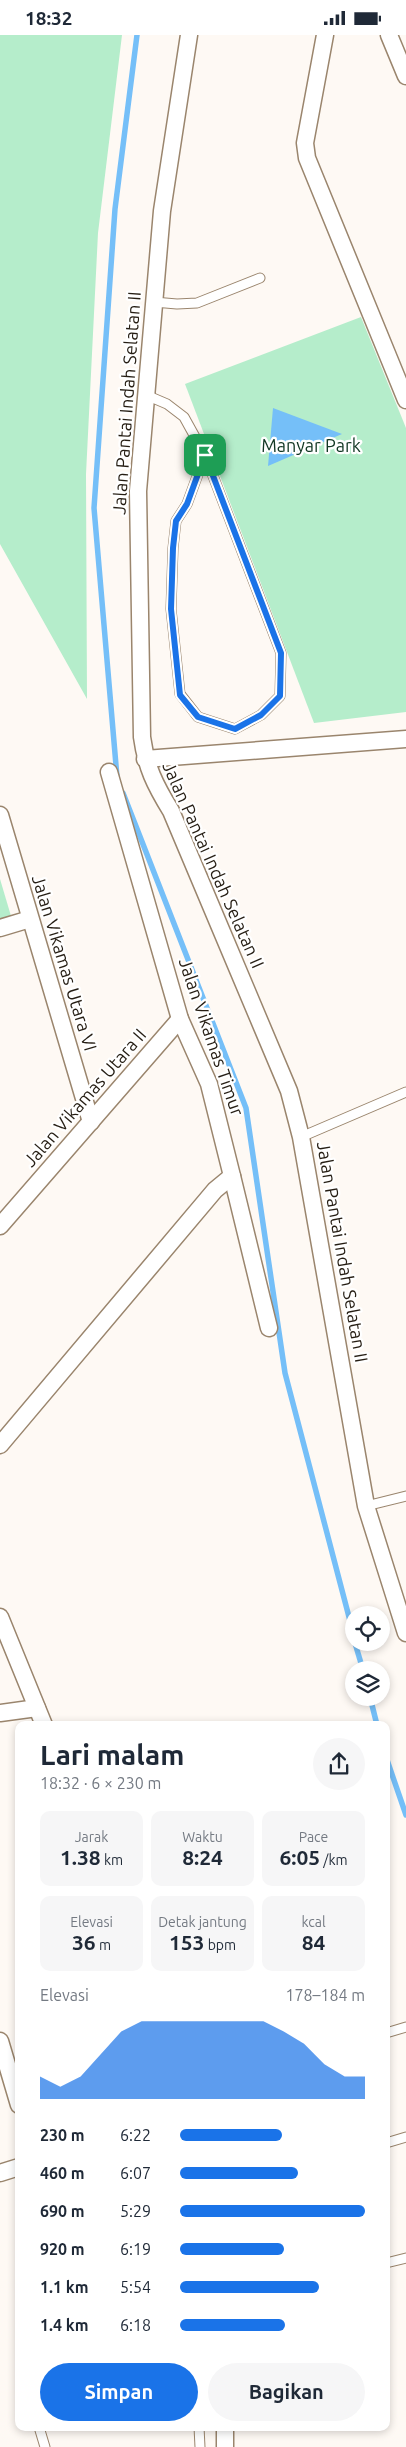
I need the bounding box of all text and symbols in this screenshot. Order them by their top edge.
text: 18:32 [25,7,73,29]
street label: Jalan Pantai Indah Selatan II [108,291,144,515]
pin [184,434,226,476]
park label: Manyar Park [261,435,361,455]
icon: arrive [191,441,219,469]
street label: Jalan Pantai Indah Selatan II [159,758,269,971]
street label: Jalan Vikamas Utara VI [29,872,101,1053]
street label: Jalan Vikamas Timur [176,955,248,1118]
street label: Jalan Vikamas Utara II [19,1024,149,1170]
street label: Jalan Pantai Indah Selatan II [314,1140,372,1364]
map controls [345,1606,390,1706]
button: locate [345,1606,390,1651]
button: layers [345,1661,390,1706]
button: share [313,1738,365,1790]
text: Lari malam [40,1739,184,1770]
text: 18:32 · 6 × 230 m [40,1774,161,1792]
text: Jarak [75,1829,108,1845]
text: Waktu [182,1829,223,1845]
text: Pace [299,1829,328,1845]
text: 1.38 [60,1845,101,1869]
text: 8:24 [182,1845,223,1869]
text: 6:05 [279,1845,320,1869]
text: km [101,1852,123,1868]
text: /km [320,1852,348,1868]
text: Elevasi [70,1914,113,1930]
text: Detak jantung [158,1914,247,1930]
text: kcal [301,1914,326,1930]
text: 36 [72,1930,96,1954]
text: 153 [169,1930,204,1954]
text: 84 [302,1930,325,1954]
text: m [96,1937,111,1953]
text: bpm [204,1937,236,1953]
text: Elevasi [40,1986,89,2004]
text: 178–184 m [285,1986,365,2004]
text: 230 m [40,2126,85,2144]
text: 6:22 [120,2126,151,2144]
text: 460 m [40,2164,85,2182]
text: 6:07 [120,2164,151,2182]
text: 690 m [40,2202,85,2220]
text: 5:29 [120,2202,151,2220]
text: 920 m [40,2240,85,2258]
text: 6:19 [120,2240,151,2258]
text: 1.1 km [40,2278,89,2296]
text: 5:54 [120,2278,151,2296]
text: 1.4 km [40,2316,89,2334]
text: 6:18 [120,2316,151,2334]
button: Simpan [40,2363,198,2421]
button: Bagikan [208,2363,365,2421]

